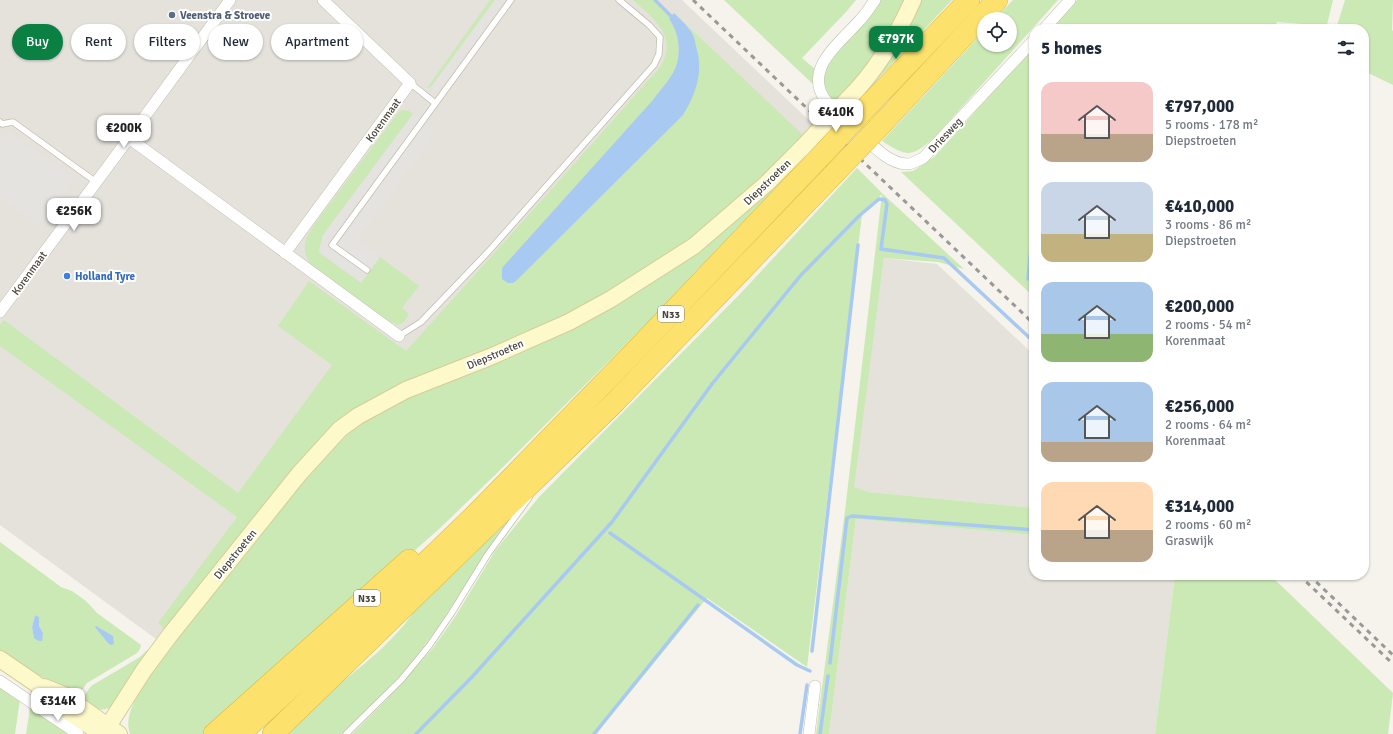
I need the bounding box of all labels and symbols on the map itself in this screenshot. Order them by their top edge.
place label: Veenstra & Stroeve [180,9,271,22]
marker: Veenstra & Stroeve [167,10,177,20]
pin: €797K [868,26,924,60]
street label: Korenmaat [363,96,404,145]
pin: €410K [808,99,864,133]
pin: €200K [96,115,152,149]
street label: Driesweg [926,115,965,156]
street label: Diepstroeten [741,157,794,208]
pin: €256K [46,198,102,232]
street label: Korenmaat [9,249,50,298]
place label: Holland Tyre [75,270,136,283]
marker: Holland Tyre [62,271,72,281]
road number: N33 [658,306,684,322]
street label: Diepstroeten [465,337,526,372]
street label: Diepstroeten [211,527,259,582]
road number: N33 [354,590,380,606]
pin: €314K [30,688,86,722]

